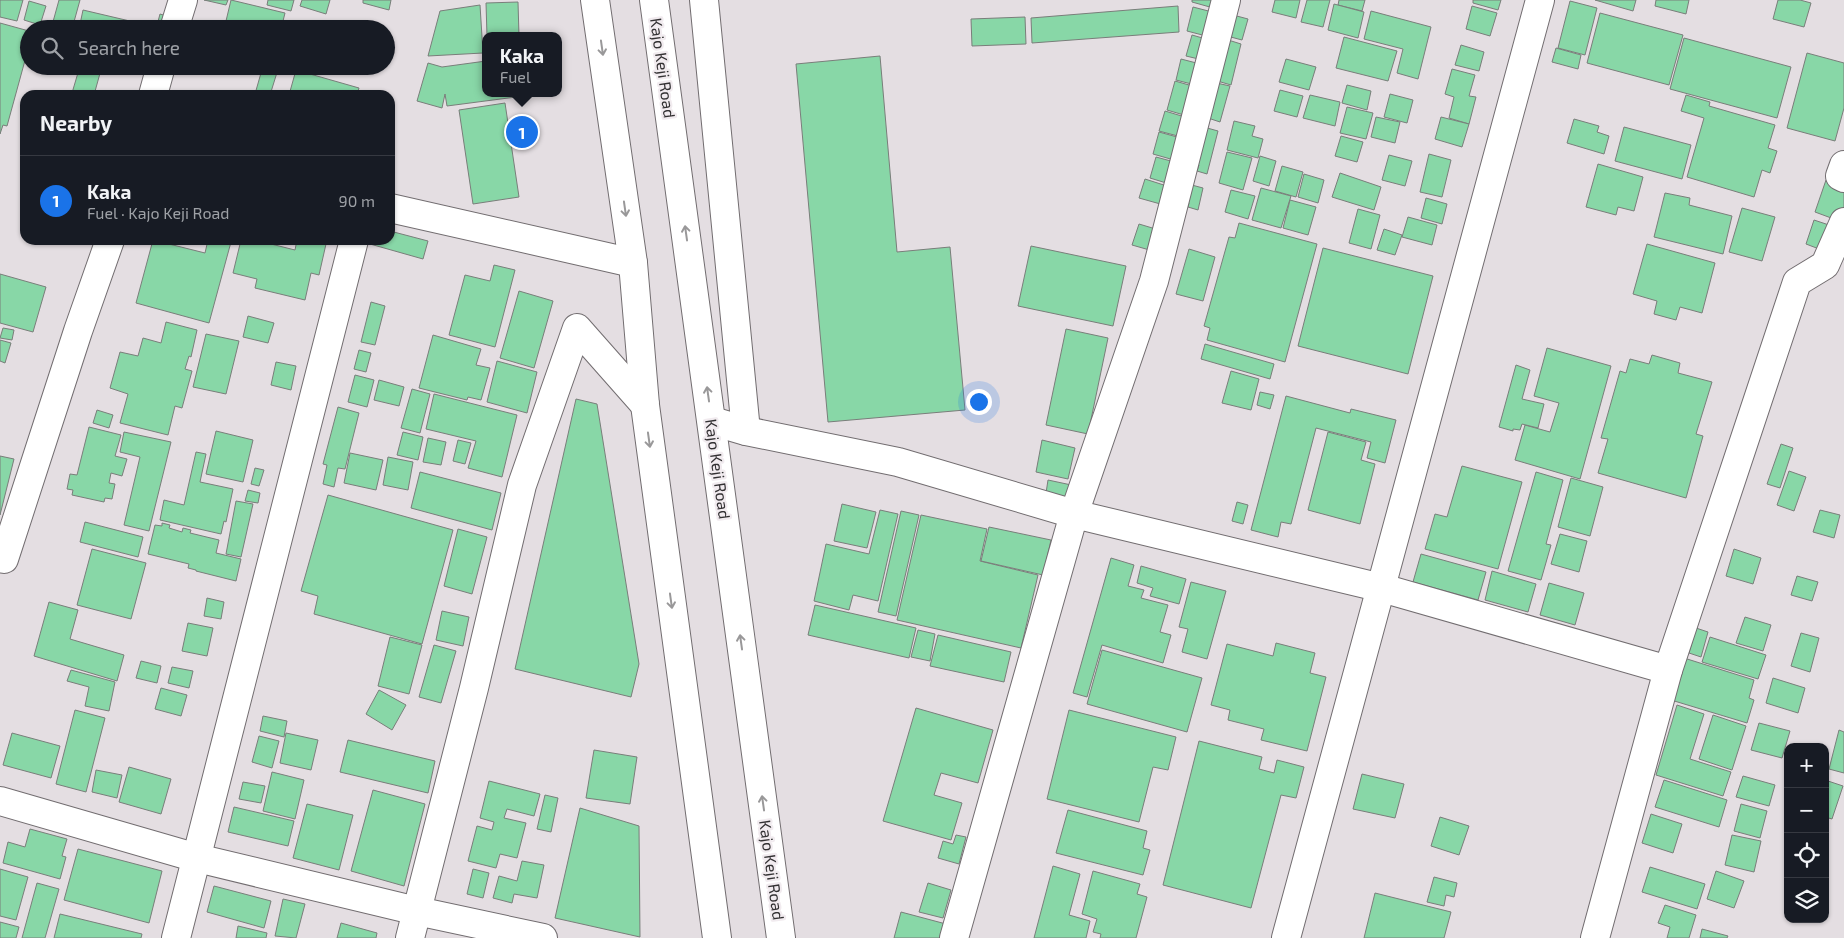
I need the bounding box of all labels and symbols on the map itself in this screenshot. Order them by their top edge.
street label: Kajo Keji Road [646,17,680,119]
one-way arrow [597,40,607,56]
pin: 1 [506,113,538,151]
one-way arrow [620,201,630,217]
one-way arrow [681,225,691,241]
one-way arrow [703,386,713,402]
your location [966,389,992,415]
street label: Kajo Keji Road [701,418,735,520]
one-way arrow [645,432,655,448]
one-way arrow [666,593,676,609]
one-way arrow [736,634,746,650]
one-way arrow [757,795,767,811]
street label: Kajo Keji Road [755,819,789,921]

